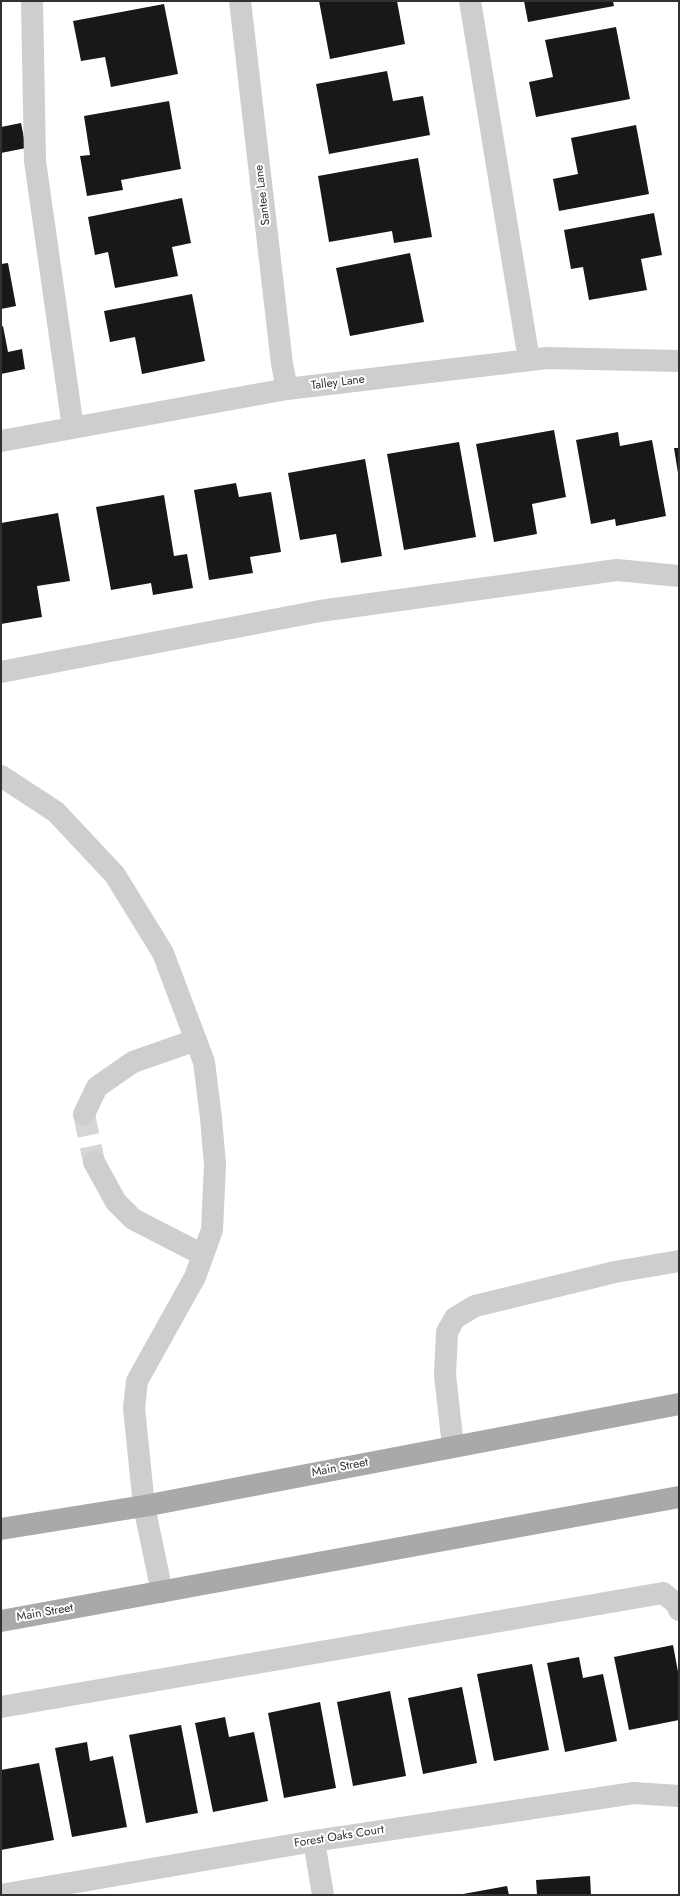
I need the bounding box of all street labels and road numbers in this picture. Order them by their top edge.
street label: Santee Lane [252,164,274,226]
street label: Talley Lane [310,373,366,393]
street label: Main Street [311,1455,369,1481]
street label: Main Street [16,1601,74,1625]
street label: Forest Oaks Court [293,1823,385,1851]

